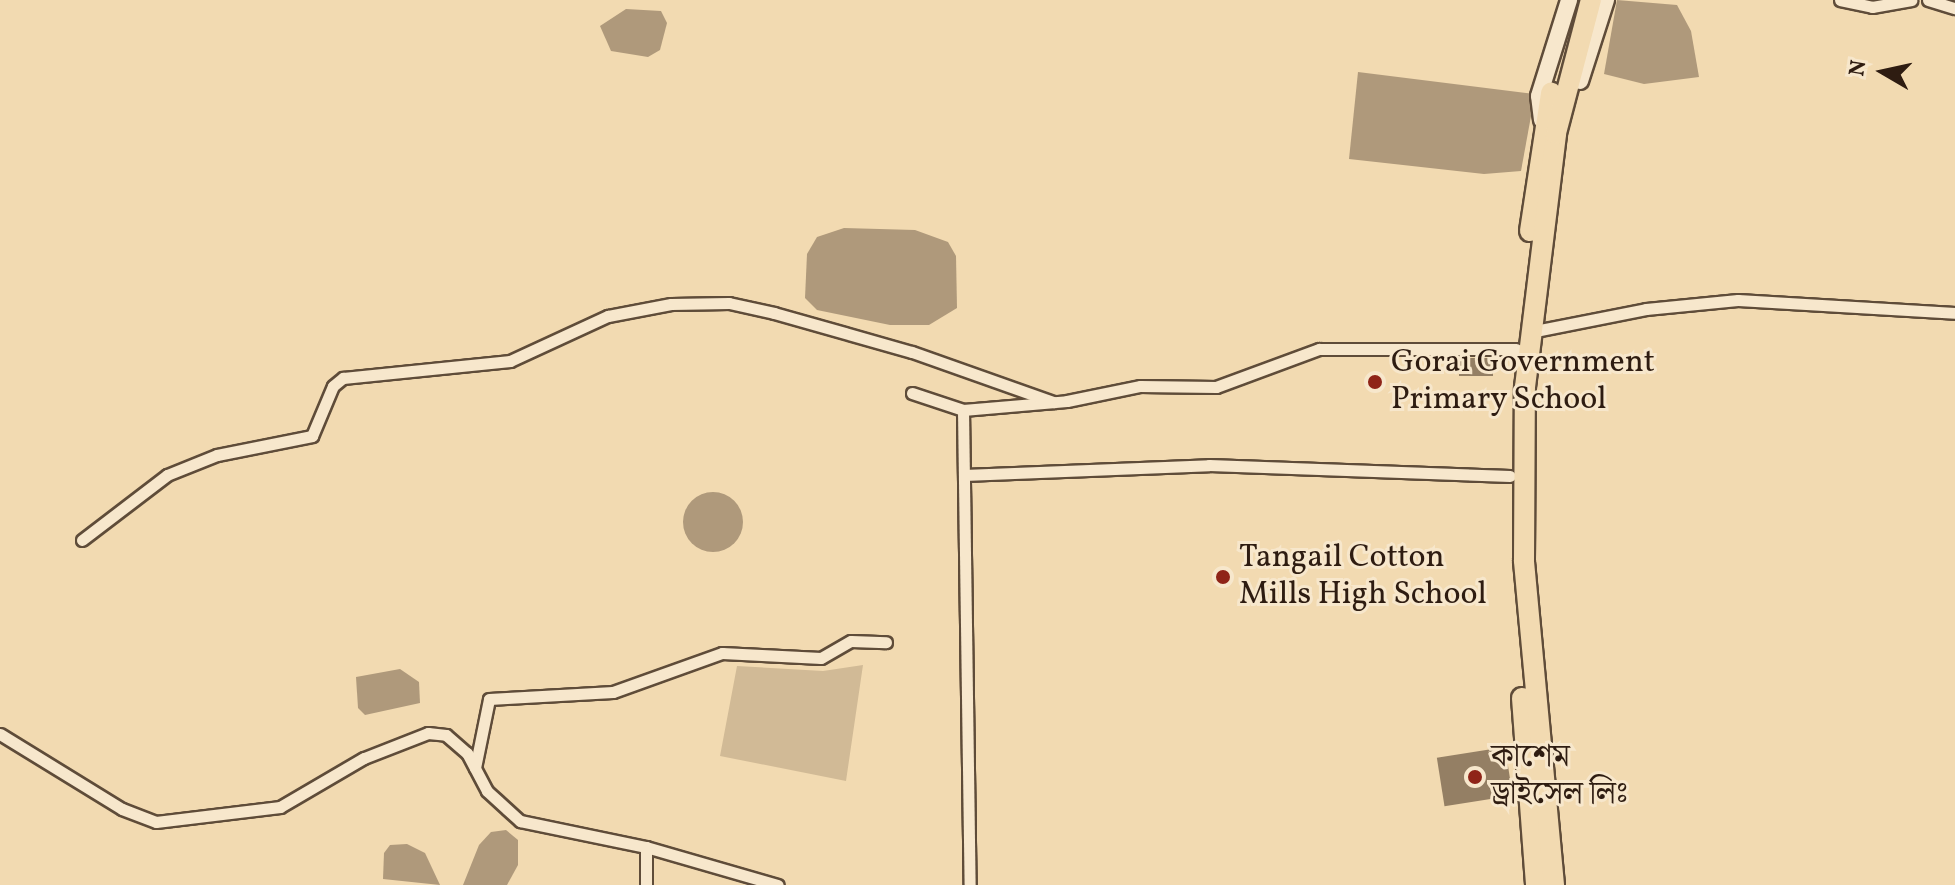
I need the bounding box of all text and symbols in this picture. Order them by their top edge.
north arrow [1843,32,1923,112]
text: N [1842,58,1875,78]
place label: Gorai Government Primary School [1391,345,1655,420]
marker: Gorai Government Primary School [1366,373,1384,391]
place label: Tangail Cotton Mills High School [1239,540,1487,615]
marker: Tangail Cotton Mills High School [1214,568,1232,586]
place label: কাশেম ড্রাইসেল লিঃ [1491,740,1628,815]
marker: কাশেম ড্রাইসেল লিঃ [1466,768,1484,786]

